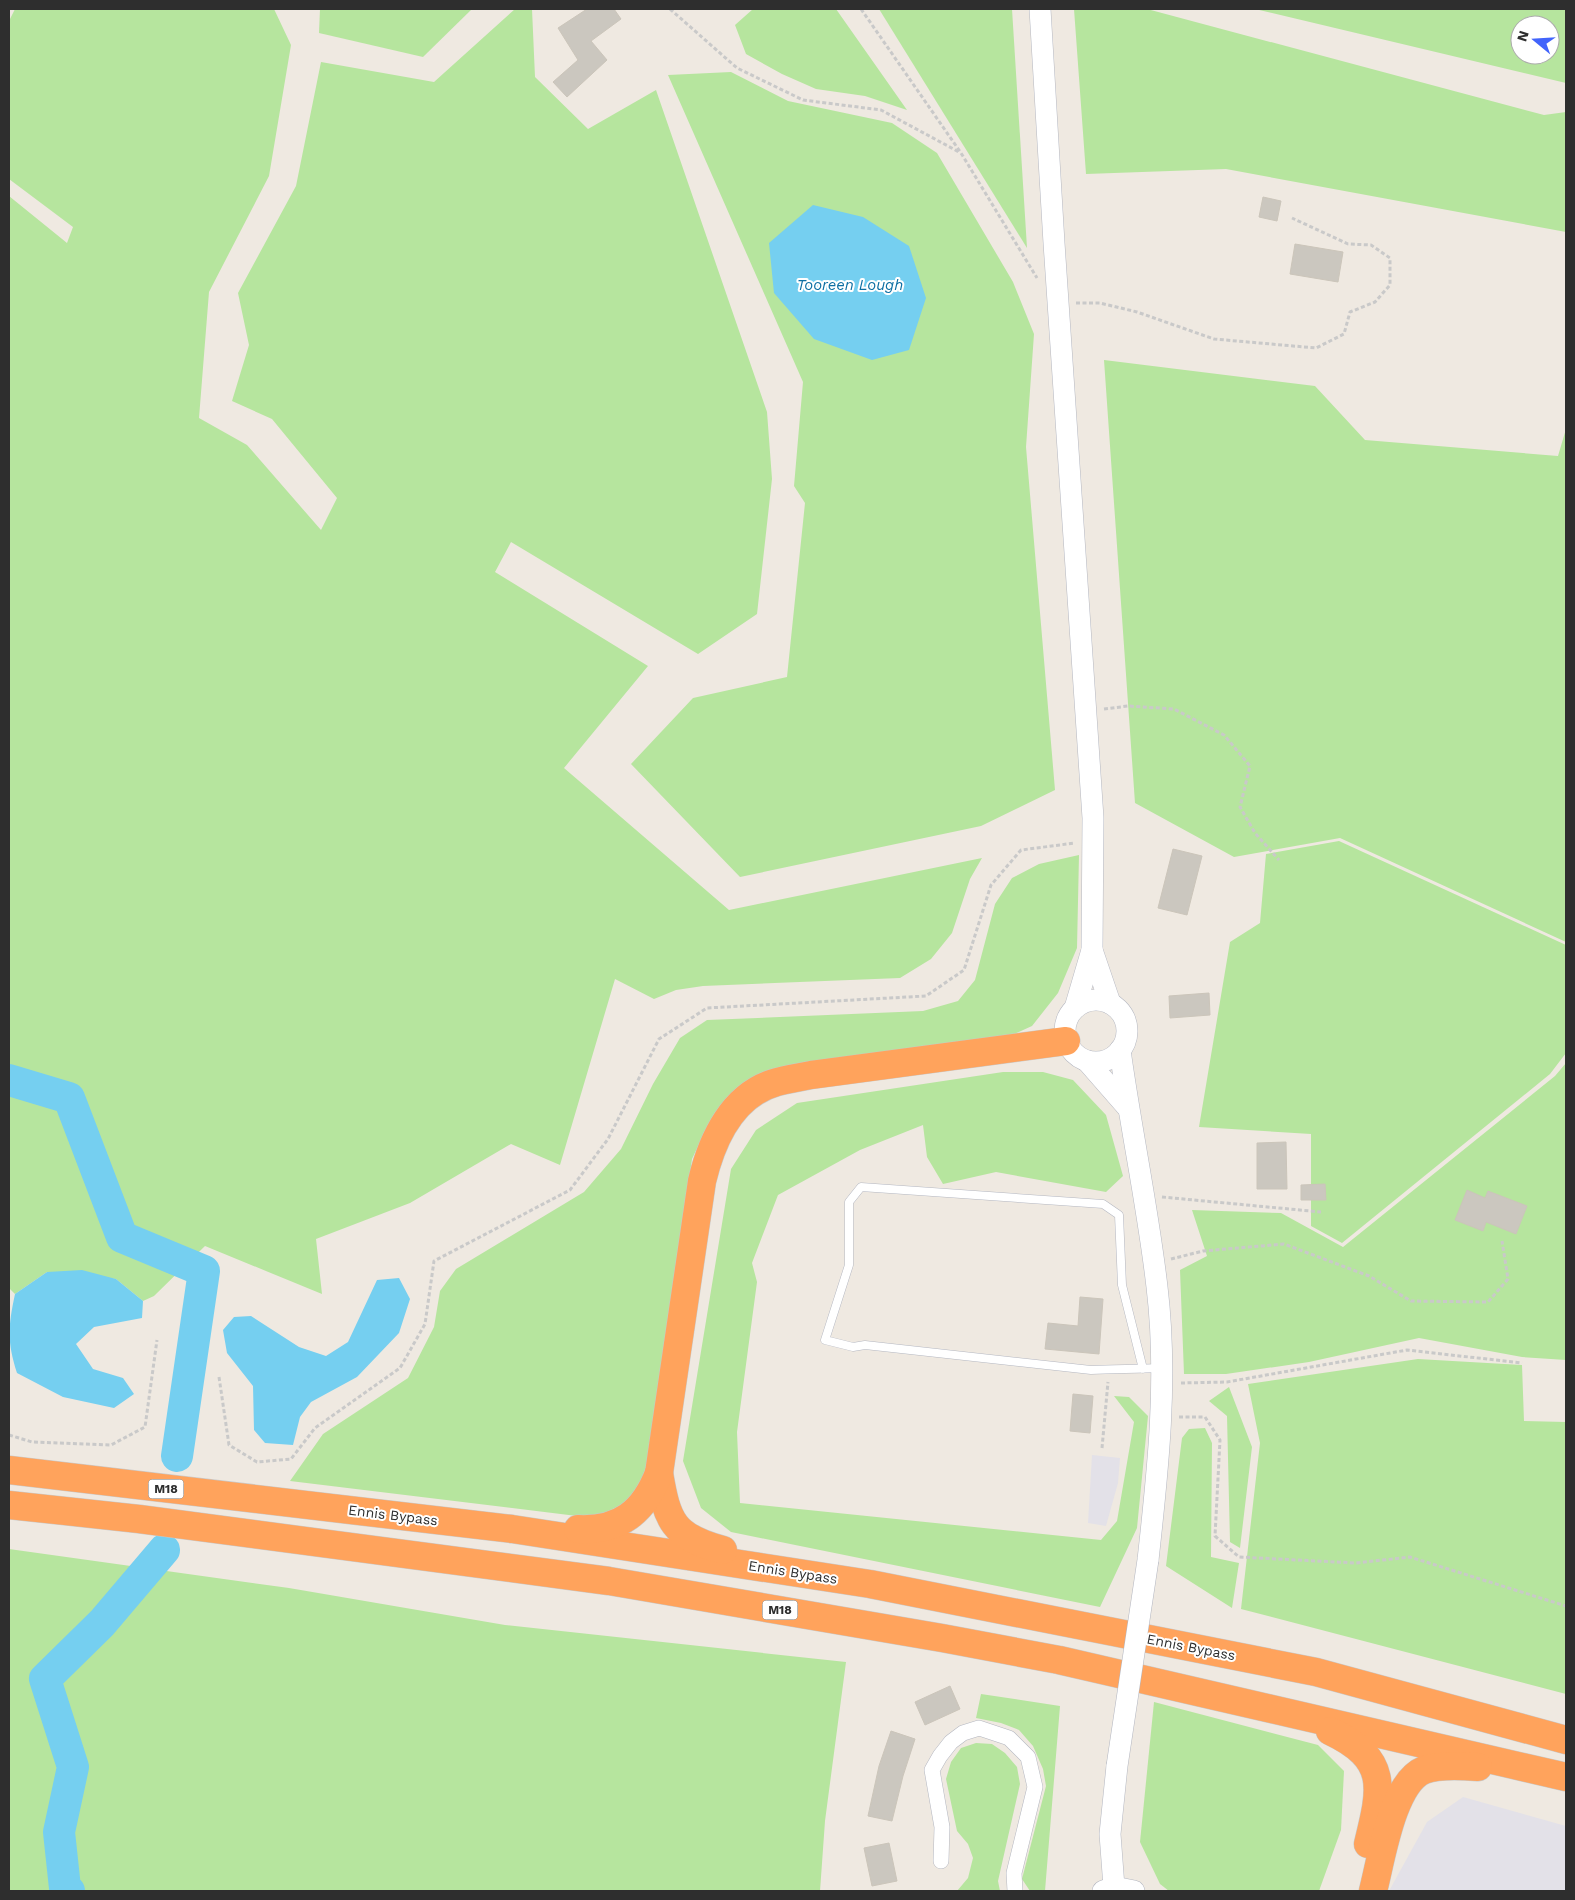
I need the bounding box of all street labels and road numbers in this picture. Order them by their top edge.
road number: M18 [148,1480,184,1498]
street label: Ennis Bypass [347,1502,439,1528]
street label: Ennis Bypass [747,1557,839,1587]
road number: M18 [762,1600,798,1620]
street label: Ennis Bypass [1145,1631,1237,1663]

